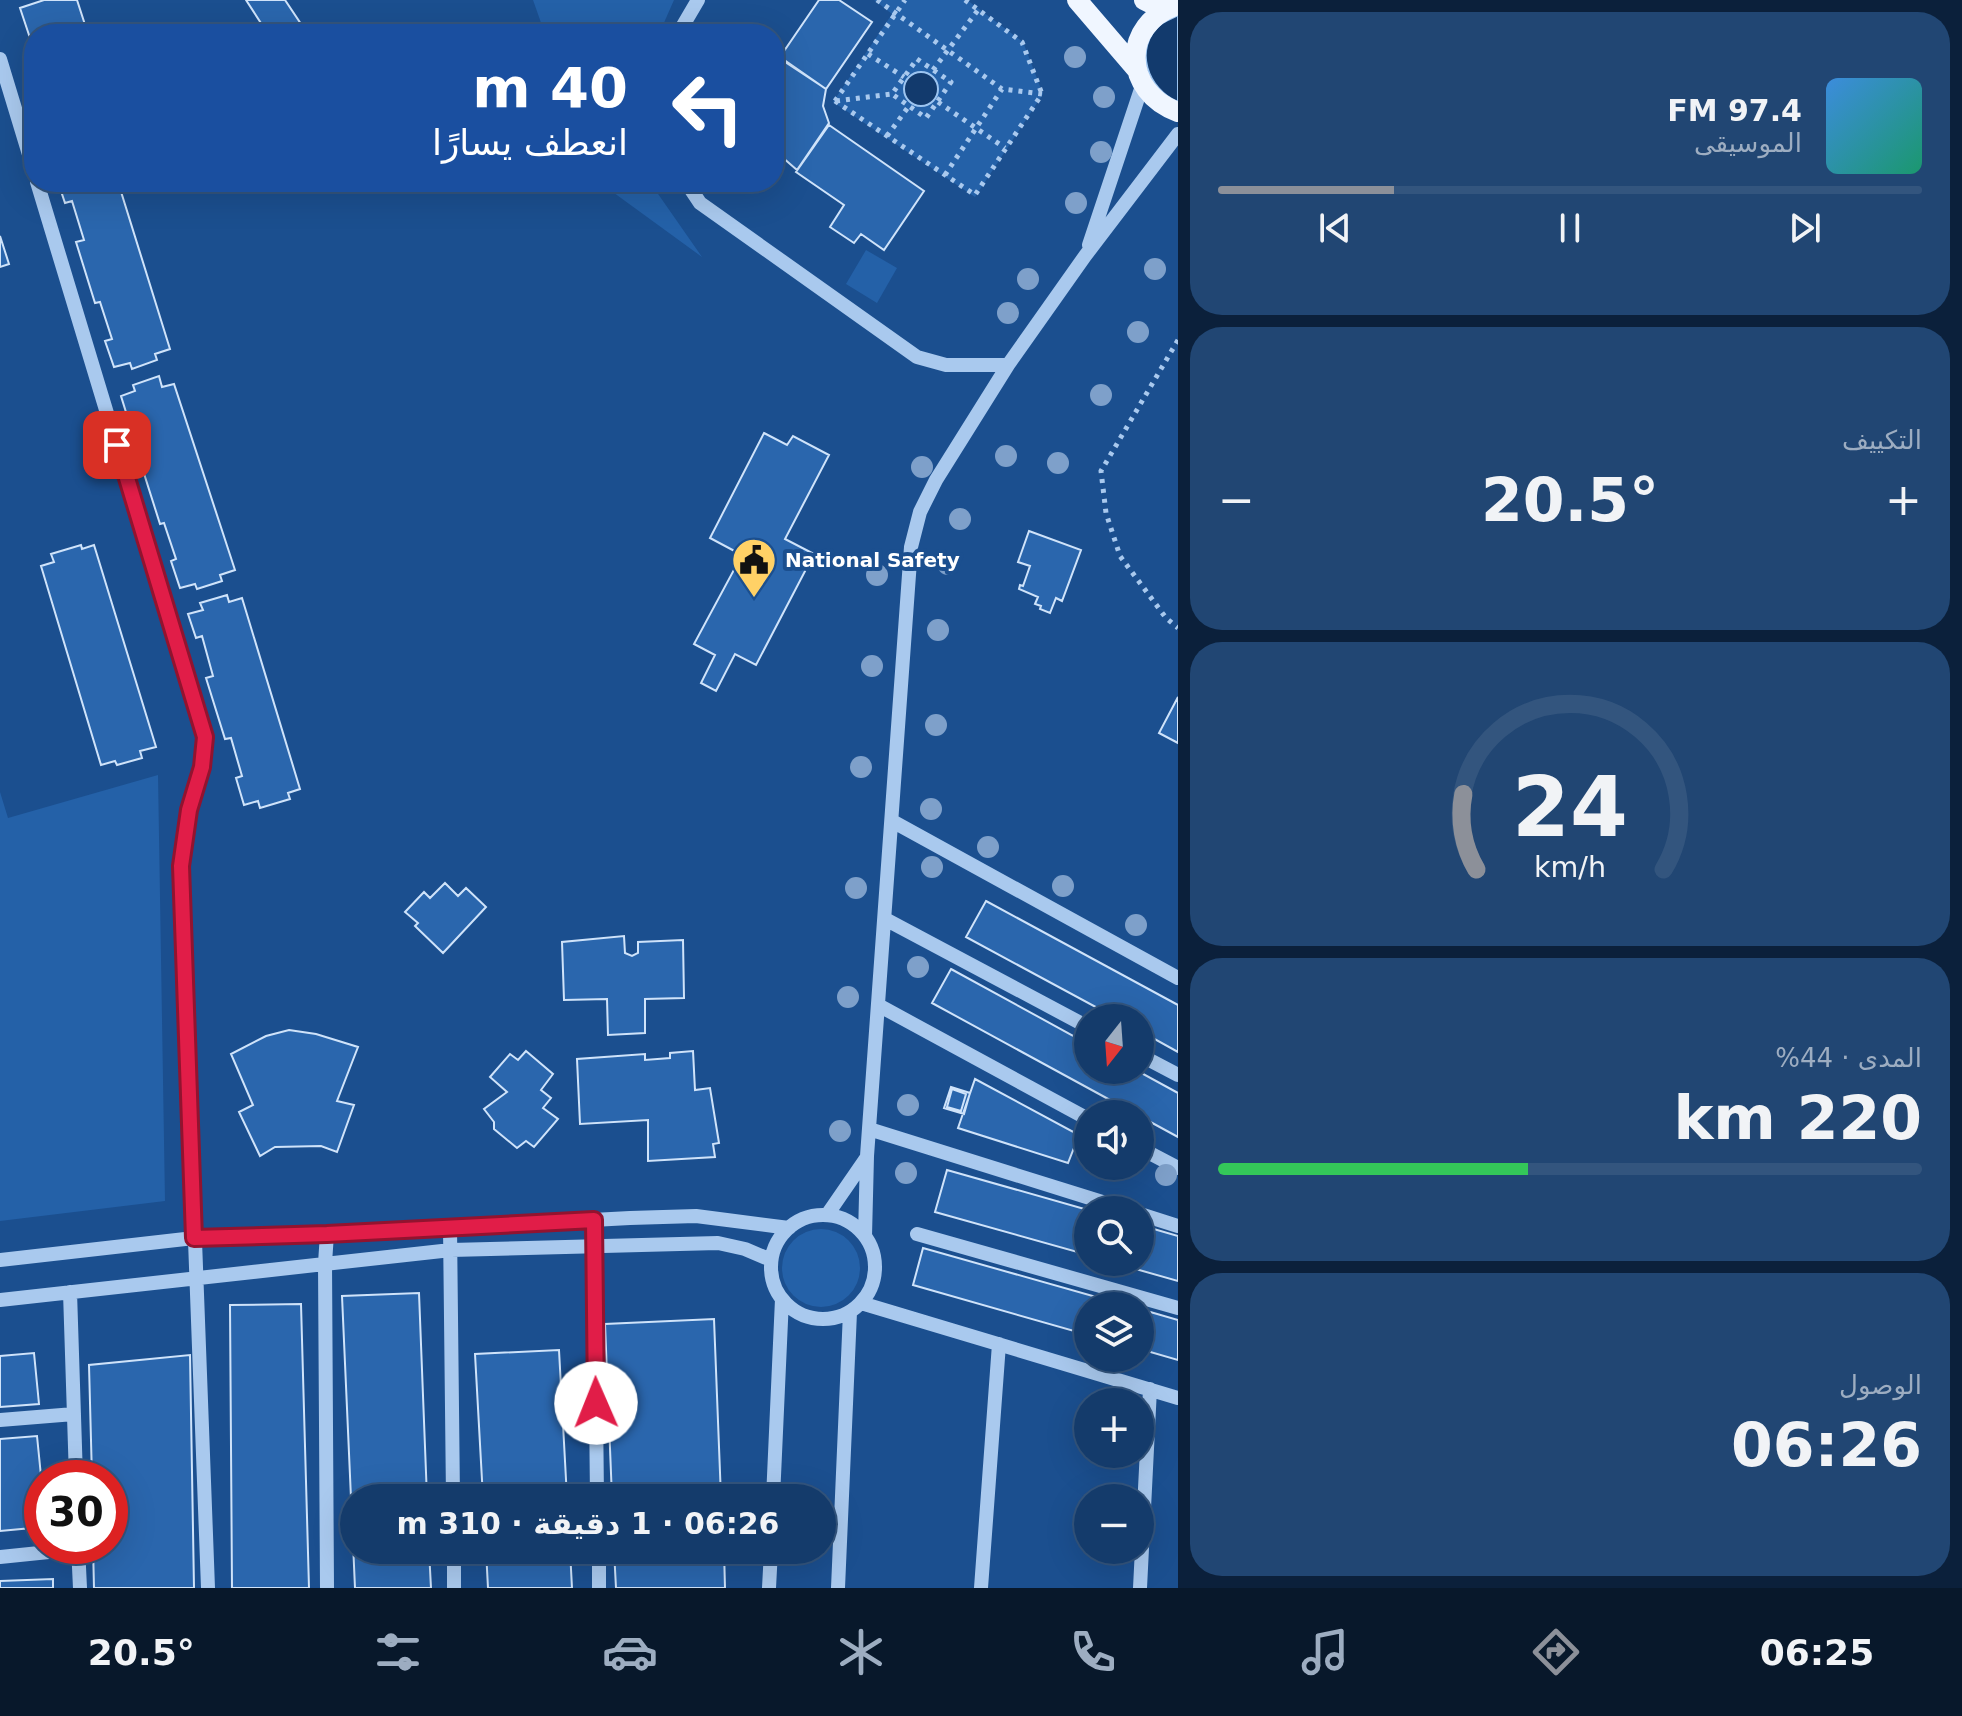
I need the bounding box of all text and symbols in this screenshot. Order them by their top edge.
text: 40 m [472,55,628,120]
icon: left [656,56,760,160]
text: 97.4 FM [1667,93,1802,128]
text: انعطف يسارًا [432,122,628,163]
text: الموسيقى [1694,128,1802,158]
icon: previous [1313,206,1357,250]
icon: pause [1548,206,1592,250]
icon: next [1783,206,1827,250]
pin [83,411,151,479]
icon: arrive [95,423,139,467]
text: التكييف [1842,425,1922,455]
text: 20.5° [1481,465,1659,535]
text: − [1218,474,1255,525]
text: + [1885,474,1922,525]
public building icon: National Safety [730,536,778,599]
place label: National Safety [785,548,960,572]
text: 24 [1512,759,1628,856]
text: km/h [1534,850,1606,884]
north arrow [1074,1004,1154,1084]
map controls [1074,1004,1154,1564]
text: المدى · 44% [1775,1043,1922,1073]
text: 220 km [1673,1083,1922,1153]
button: sound [1074,1100,1154,1180]
button: search [1074,1196,1154,1276]
button: layers [1074,1292,1154,1372]
position arrow [554,1361,638,1445]
text: الوصول [1839,1370,1922,1400]
button: + [1074,1388,1154,1468]
text: 06:26 [1731,1410,1922,1480]
speed limit sign: 30 [24,1460,128,1564]
button: − [1074,1484,1154,1564]
text: 06:26 · 1 دقيقة · 310 m [397,1506,779,1541]
icon: filters [370,1624,426,1680]
icon: car [602,1624,658,1680]
icon: climate [833,1624,889,1680]
icon: phone [1065,1624,1121,1680]
icon: music [1297,1624,1353,1680]
icon: directions [1528,1624,1584,1680]
text: 20.5° [88,1632,195,1673]
text: 06:25 [1760,1632,1874,1673]

